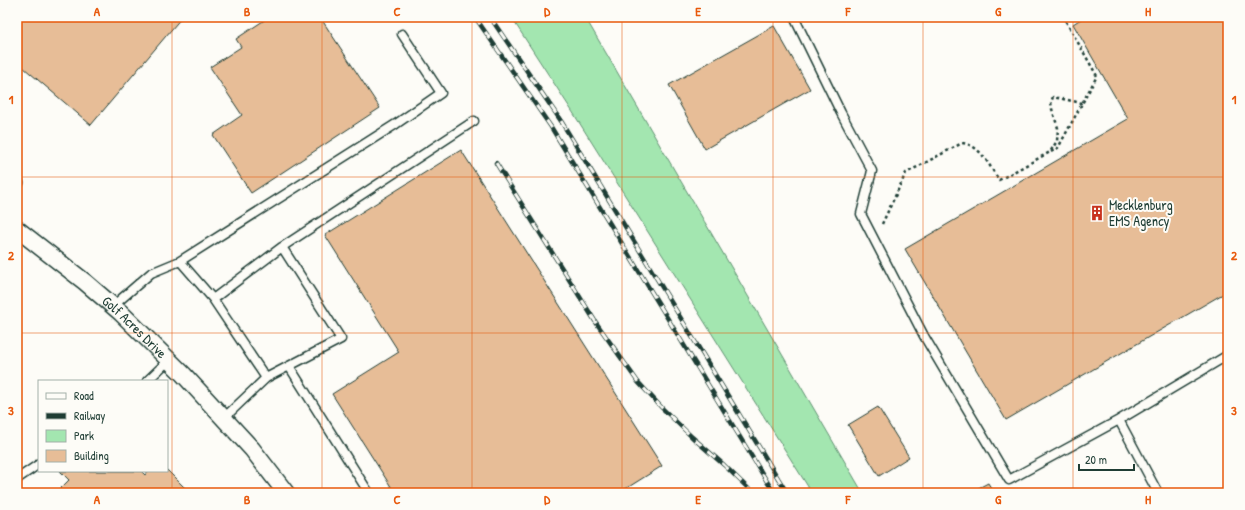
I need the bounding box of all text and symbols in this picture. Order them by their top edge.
text: A [94,2,101,20]
text: B [244,2,251,20]
text: C [393,2,401,20]
text: D [544,2,551,20]
text: E [695,2,701,20]
text: F [845,2,852,20]
text: G [995,2,1002,20]
text: H [1145,2,1151,20]
text: 1 [9,90,14,108]
text: 1 [1232,90,1237,108]
place label: Mecklenburg EMS Agency [1109,195,1173,231]
building icon: Mecklenburg EMS Agency [1088,204,1106,222]
text: 2 [8,246,15,264]
text: 2 [1231,246,1238,264]
street label: Golf Acres Drive [98,291,172,362]
legend [38,380,168,472]
text: Road [74,387,94,404]
text: 3 [8,401,14,419]
text: 3 [1231,401,1237,419]
text: Railway [74,407,105,424]
text: Park [74,427,94,444]
scale bar [1079,446,1134,472]
text: Building [74,447,109,464]
text: 20 m [1085,451,1107,468]
text: A [94,490,101,508]
text: B [244,490,251,508]
text: C [393,490,401,508]
text: D [544,490,551,508]
text: E [695,490,701,508]
text: F [845,490,852,508]
text: G [995,490,1002,508]
text: H [1145,490,1151,508]

